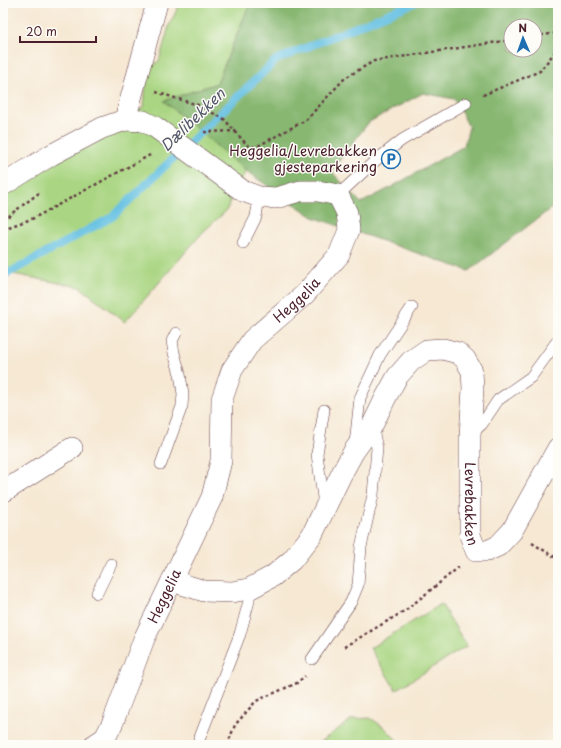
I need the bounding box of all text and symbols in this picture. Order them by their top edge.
scale bar [20,18,96,44]
north arrow [503,18,543,58]
text: N [518,19,528,36]
text: 20 m [26,22,57,40]
water label: Dælibekken [154,81,230,156]
place label: Heggelia/Levrebakken gjesteparkering [229,140,377,177]
parking icon: Heggelia/Levrebakken gjesteparkering [380,148,402,170]
street label: Heggelia [268,272,325,327]
street label: Levrebakken [460,462,484,549]
street label: Heggelia [142,565,186,627]

